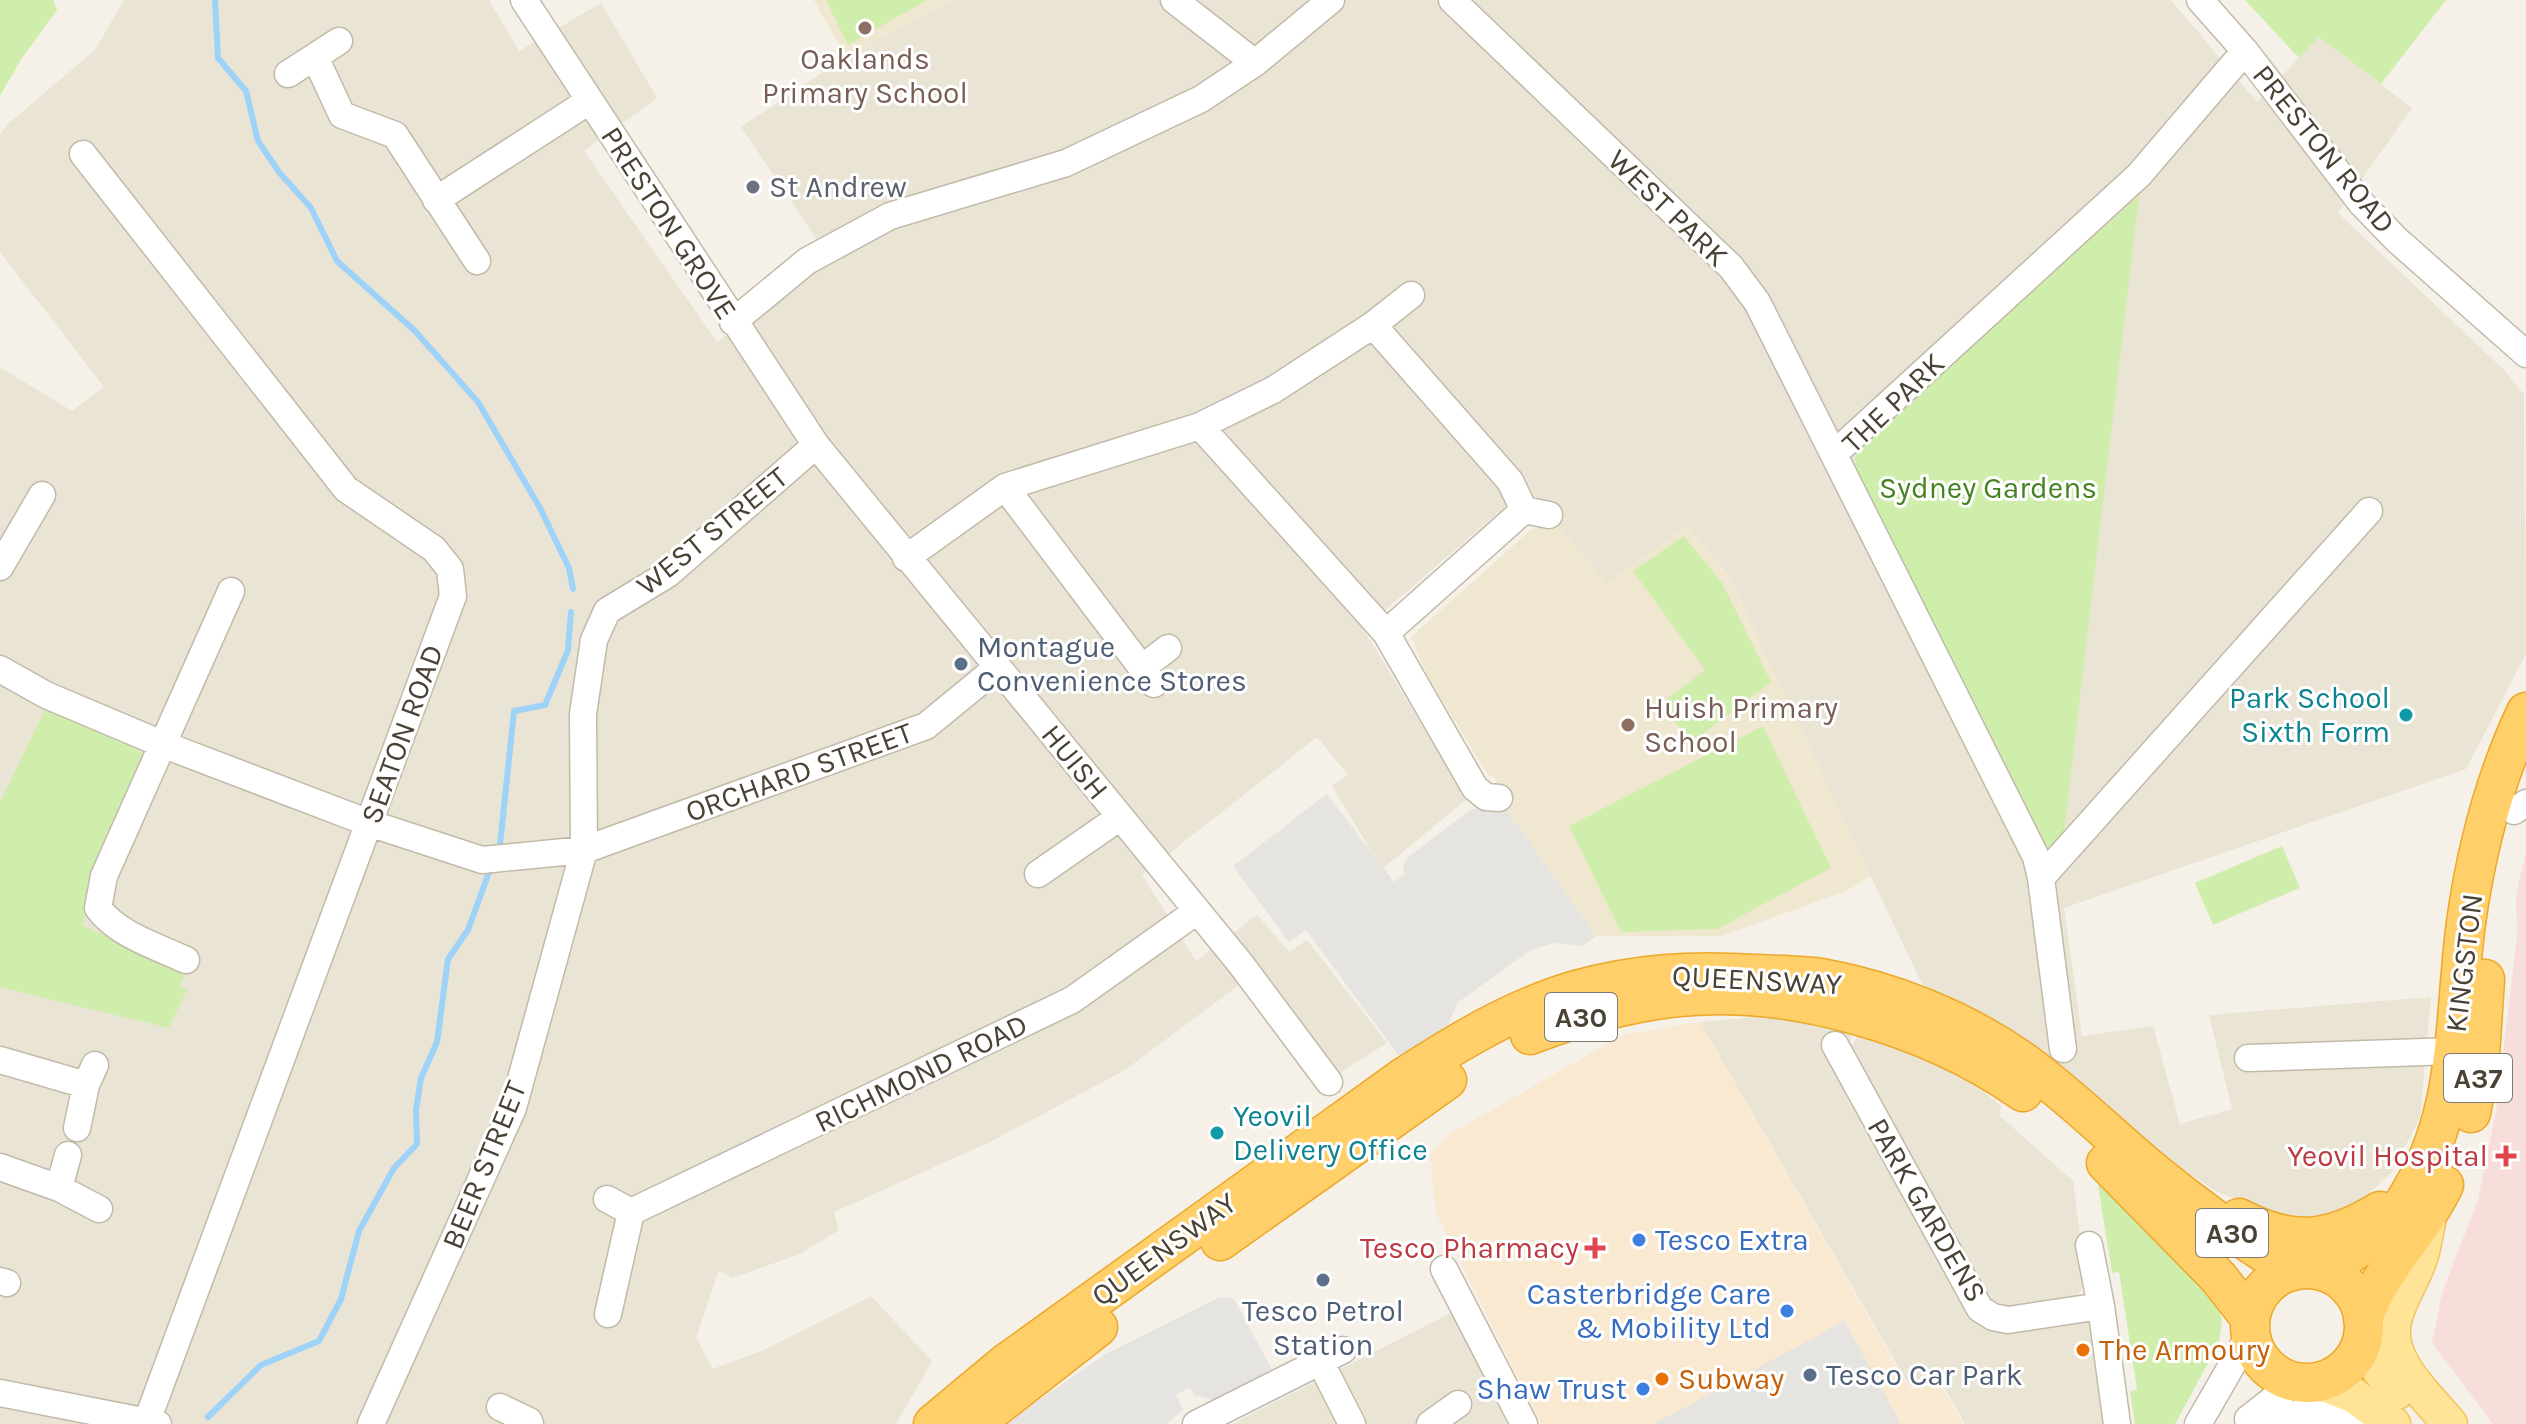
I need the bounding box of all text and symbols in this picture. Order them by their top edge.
marker: Oaklands Primary School [856,19,874,37]
place label: Oaklands Primary School [762,41,968,111]
street label: PRESTON ROAD [2245,57,2403,241]
street label: PRESTON GROVE [593,120,745,326]
street label: WEST PARK [1600,142,1736,274]
place label: St Andrew [769,169,907,205]
marker: St Andrew [744,178,762,196]
street label: THE PARK [1834,345,1952,461]
street label: WEST STREET [629,459,795,603]
park label: Sydney Gardens [1879,470,2097,506]
place label: Montague Convenience Stores [977,629,1247,699]
street label: SEATON ROAD [353,640,451,828]
marker: Montague Convenience Stores [952,655,970,673]
place label: Park School Sixth Form [2229,680,2390,750]
place label: Huish Primary School [1644,690,1838,760]
marker: Park School Sixth Form [2397,706,2415,724]
street label: ORCHARD STREET [681,714,917,830]
marker: Huish Primary School [1619,716,1637,734]
street label: HUISH [1034,717,1116,807]
street label: KINGSTON [2438,892,2490,1034]
street label: QUEENSWAY [1671,958,1844,1002]
road number: A30 [1545,993,1617,1041]
street label: RICHMOND ROAD [809,1006,1033,1140]
road number: A37 [2444,1054,2512,1102]
street label: BEER STREET [434,1076,534,1254]
place label: Yeovil Delivery Office [1233,1098,1428,1168]
street label: PARK GARDENS [1860,1112,1994,1308]
marker: Yeovil Delivery Office [1208,1124,1226,1142]
place label: Yeovil Hospital [2287,1138,2488,1174]
marker: Yeovil Hospital [2495,1145,2517,1167]
street label: QUEENSWAY [1085,1184,1244,1314]
road number: A30 [2196,1209,2268,1257]
place label: Tesco Extra [1655,1222,1809,1258]
place label: Tesco Pharmacy [1360,1230,1579,1266]
marker: Tesco Extra [1630,1231,1648,1249]
marker: Tesco Pharmacy [1586,1239,1604,1257]
marker: Tesco Petrol Station [1314,1271,1332,1289]
place label: Casterbridge Care & Mobility Ltd [1527,1276,1771,1346]
place label: Tesco Petrol Station [1242,1293,1404,1363]
marker: Casterbridge Care & Mobility Ltd [1778,1302,1796,1320]
place label: The Armoury [2099,1332,2270,1368]
marker: The Armoury [2074,1341,2092,1359]
place label: Tesco Car Park [1826,1357,2023,1393]
place label: Subway [1678,1361,1784,1397]
marker: Tesco Car Park [1801,1366,1819,1384]
marker: Subway [1653,1370,1671,1388]
place label: Shaw Trust [1477,1371,1627,1407]
marker: Shaw Trust [1634,1380,1652,1398]

